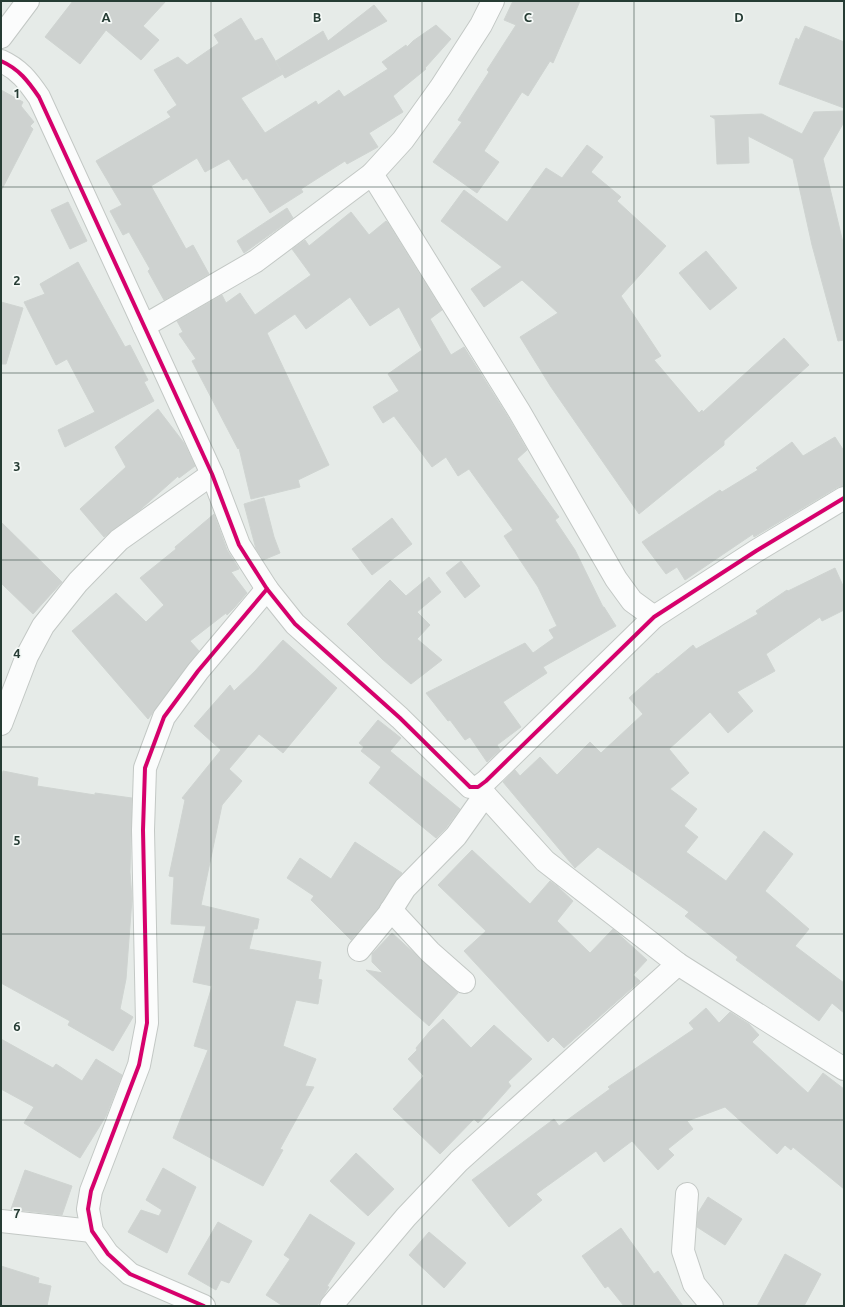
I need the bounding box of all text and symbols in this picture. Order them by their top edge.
text: A [101,10,111,24]
text: B [313,10,322,24]
text: C [524,10,533,24]
text: D [734,10,744,24]
text: 1 [13,86,21,100]
text: 2 [13,273,21,287]
text: 3 [13,459,21,473]
text: 4 [13,646,21,660]
text: 5 [13,833,21,847]
text: 6 [13,1019,21,1033]
text: 7 [13,1206,21,1220]

